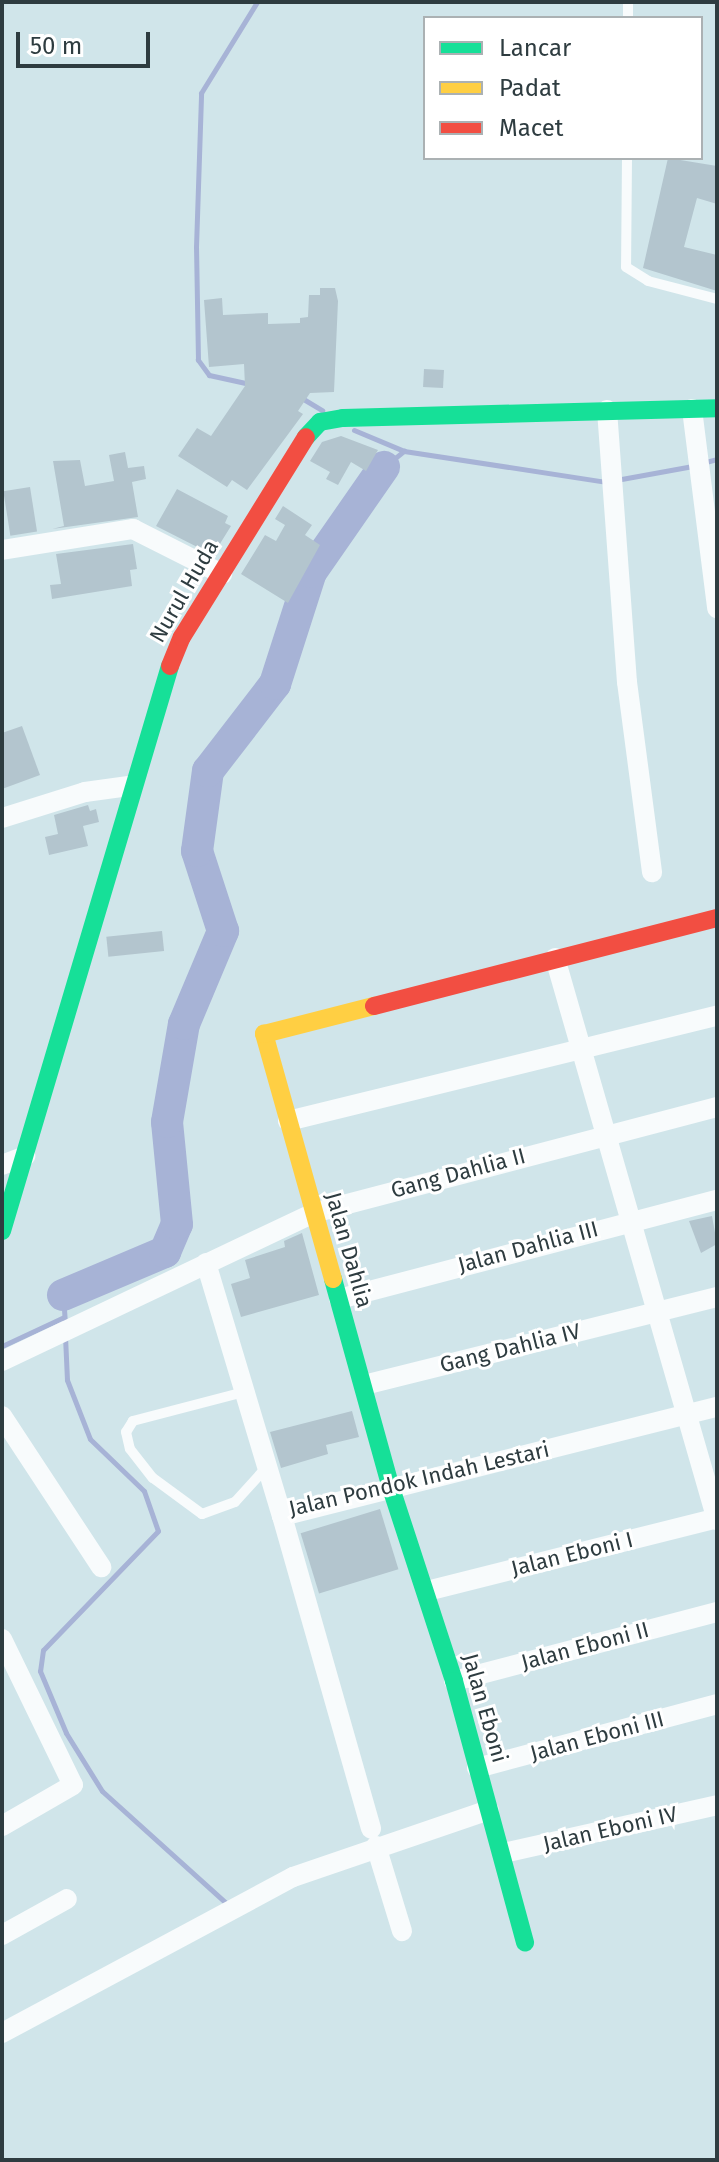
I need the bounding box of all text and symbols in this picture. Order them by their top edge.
scale bar [20,16,154,66]
legend [423,16,703,160]
text: 50 m [30,32,82,60]
text: Lancar [499,34,571,62]
text: Padat [499,74,561,102]
text: Macet [499,114,563,142]
street label: Nurul Huda [144,535,224,647]
street label: Gang Dahlia II [388,1142,528,1204]
street label: Jalan Dahlia [320,1189,378,1311]
street label: Jalan Dahlia III [455,1216,601,1278]
street label: Gang Dahlia IV [437,1318,583,1378]
street label: Jalan Pondok Indah Lestari [286,1436,552,1522]
street label: Jalan Eboni I [508,1526,636,1582]
street label: Jalan Eboni II [518,1616,652,1676]
street label: Jalan Eboni [457,1650,513,1766]
street label: Jalan Eboni III [527,1705,667,1767]
street label: Jalan Eboni IV [540,1801,680,1857]

